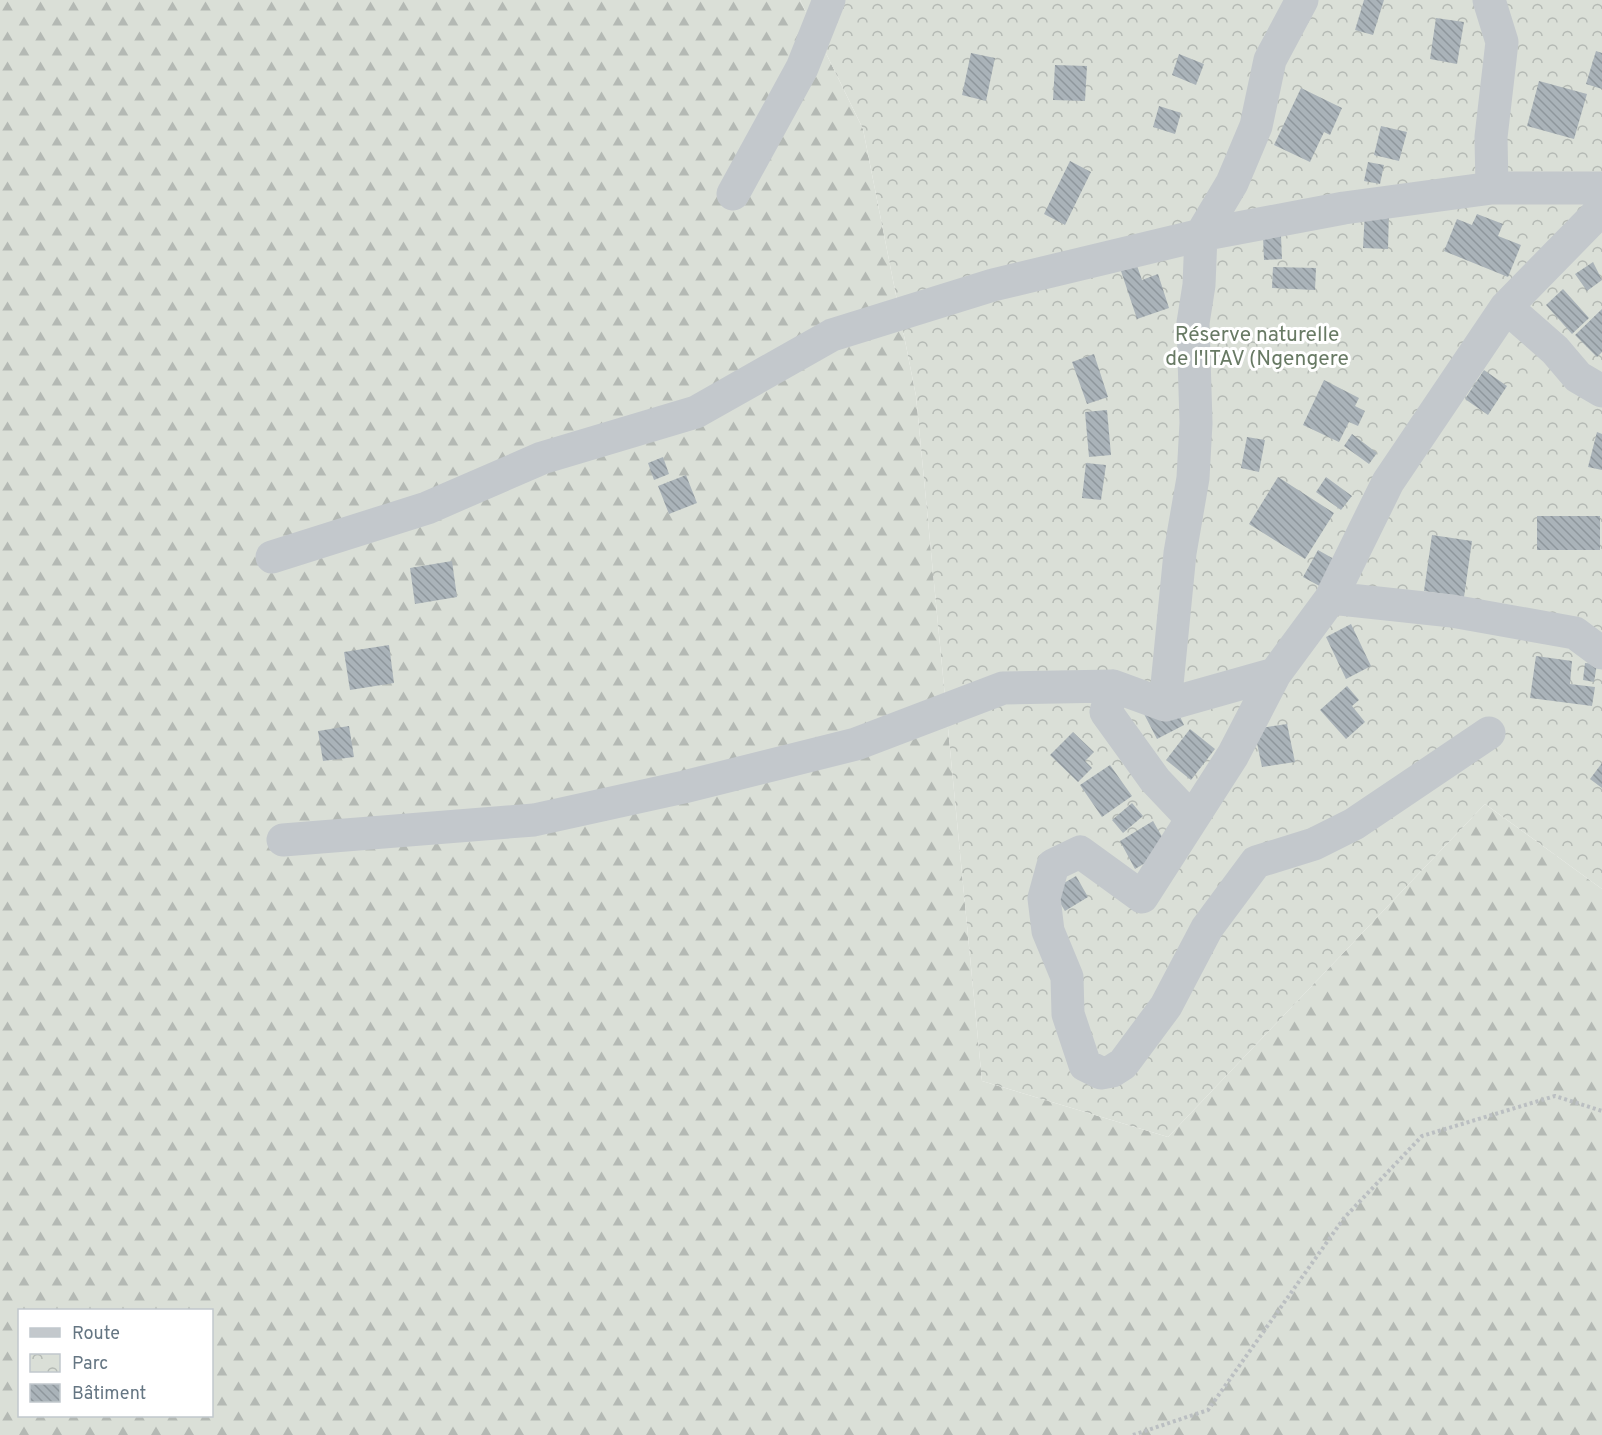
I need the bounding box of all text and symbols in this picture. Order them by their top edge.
park label: Réserve naturelle de l'ITAV (Ngengere [1165,322,1349,373]
legend [18,1309,213,1417]
text: Route [72,1323,120,1346]
text: Parc [72,1353,108,1376]
text: Bâtiment [72,1383,146,1406]

